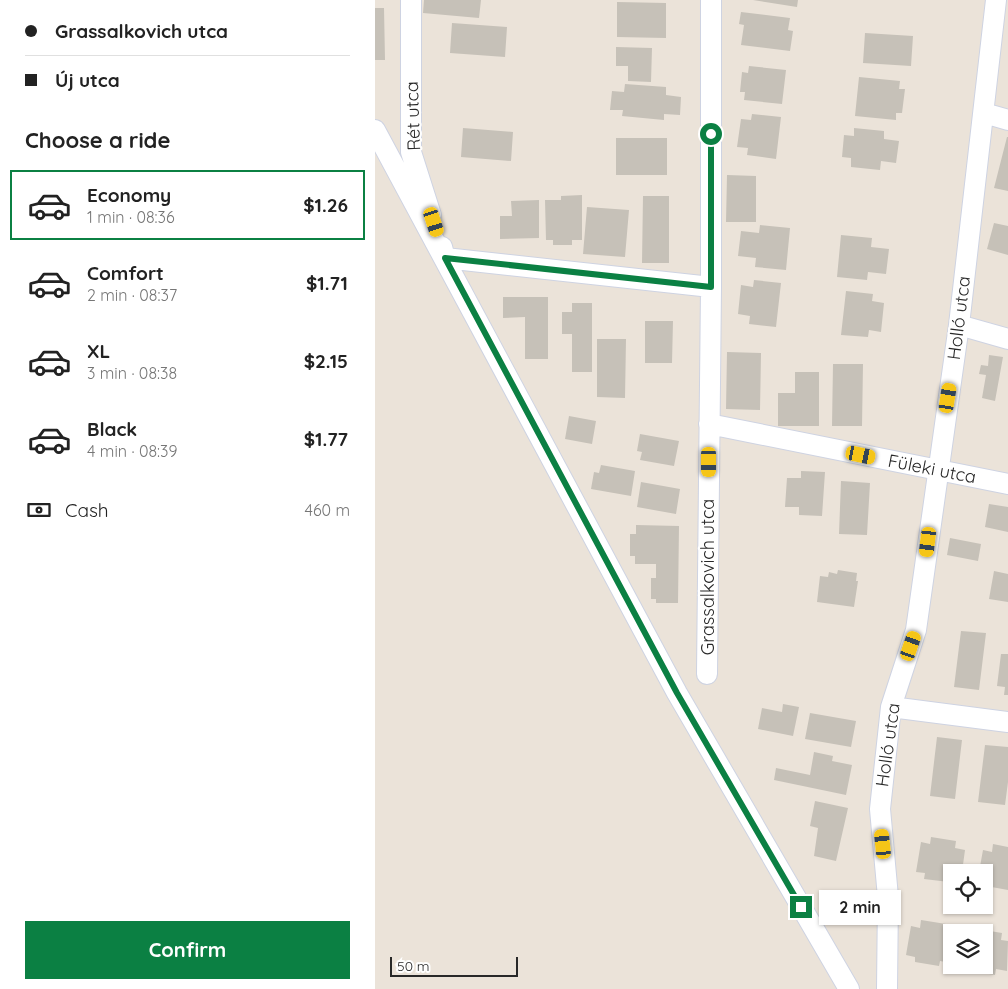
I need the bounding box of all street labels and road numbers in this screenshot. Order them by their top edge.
street label: Rét utca [400,81,425,151]
street label: Holló utca [942,275,975,361]
street label: Füleki utca [886,449,978,488]
street label: Grassalkovich utca [696,499,719,655]
street label: Holló utca [870,702,905,788]

